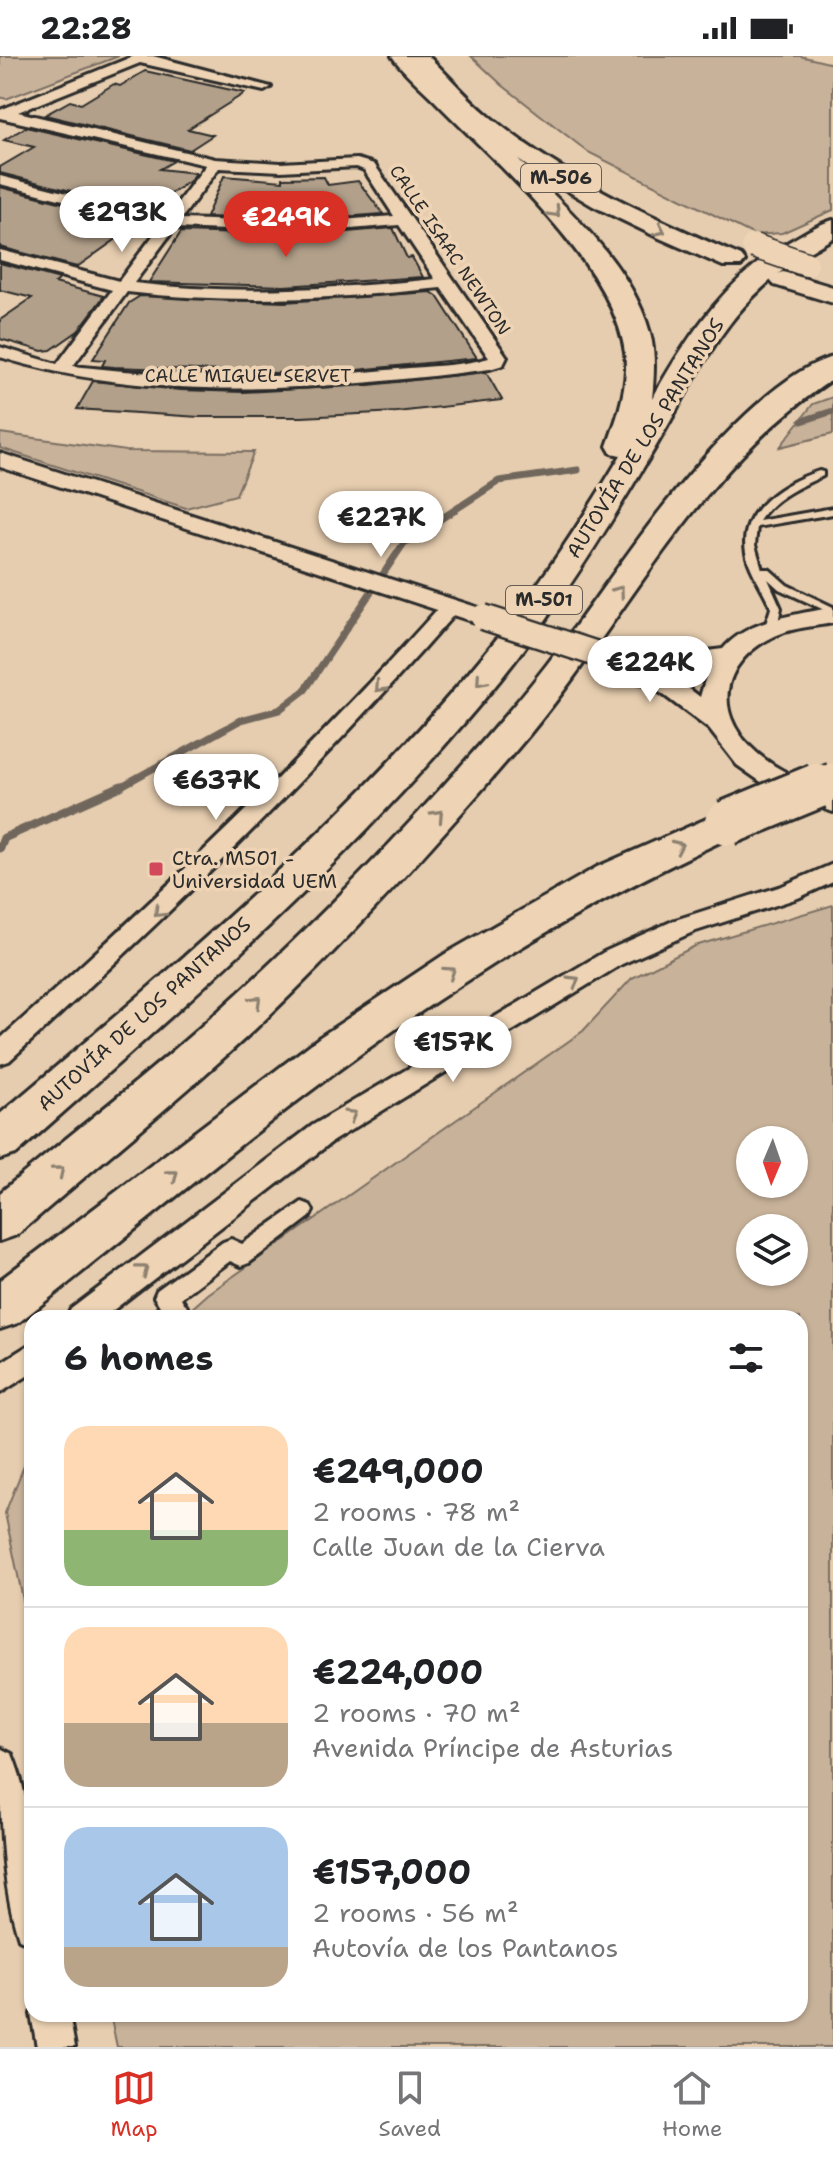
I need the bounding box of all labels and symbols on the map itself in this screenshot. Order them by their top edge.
street label: CALLE ISAAC NEWTON [384,160,516,340]
road number: M-506 [521,164,601,192]
pin: €293K [66,186,178,254]
pin: €249K [230,191,342,259]
one-way arrow [546,203,561,217]
one-way arrow [652,220,666,236]
street label: AUTOVÍA DE LOS PANTANOS [560,313,730,563]
street label: CALLE MIGUEL SERVET [145,364,351,388]
pin: €227K [325,491,437,559]
one-way arrow [609,585,624,600]
road number: M-501 [506,586,582,614]
pin: €224K [594,636,706,704]
one-way arrow [476,671,490,686]
one-way arrow [375,678,390,692]
pin: €637K [160,754,272,822]
one-way arrow [428,809,442,824]
one-way arrow [669,840,684,856]
place label: Ctra. M501 - Universidad UEM [172,845,337,894]
marker: Ctra. M501 - Universidad UEM [147,860,165,878]
one-way arrow [153,902,168,916]
street label: AUTOVÍA DE LOS PANTANOS [32,911,256,1117]
one-way arrow [441,966,456,981]
one-way arrow [565,976,580,991]
one-way arrow [247,996,261,1010]
pin: €157K [397,1016,509,1084]
one-way arrow [342,1109,357,1125]
north arrow [736,1126,808,1198]
one-way arrow [50,1166,65,1180]
one-way arrow [164,1170,179,1184]
one-way arrow [134,1266,149,1280]

